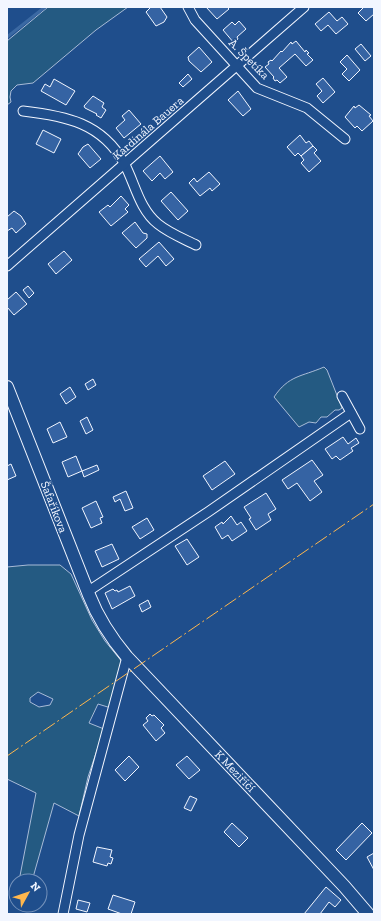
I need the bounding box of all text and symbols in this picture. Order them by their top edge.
street label: A. Špetíka [226,35,273,82]
street label: Kardinála Bauera [110,93,186,163]
street label: Šafaříkova [38,479,71,535]
street label: K Meziříčí [212,747,259,795]
north arrow [8,873,48,913]
text: N [28,880,43,895]

